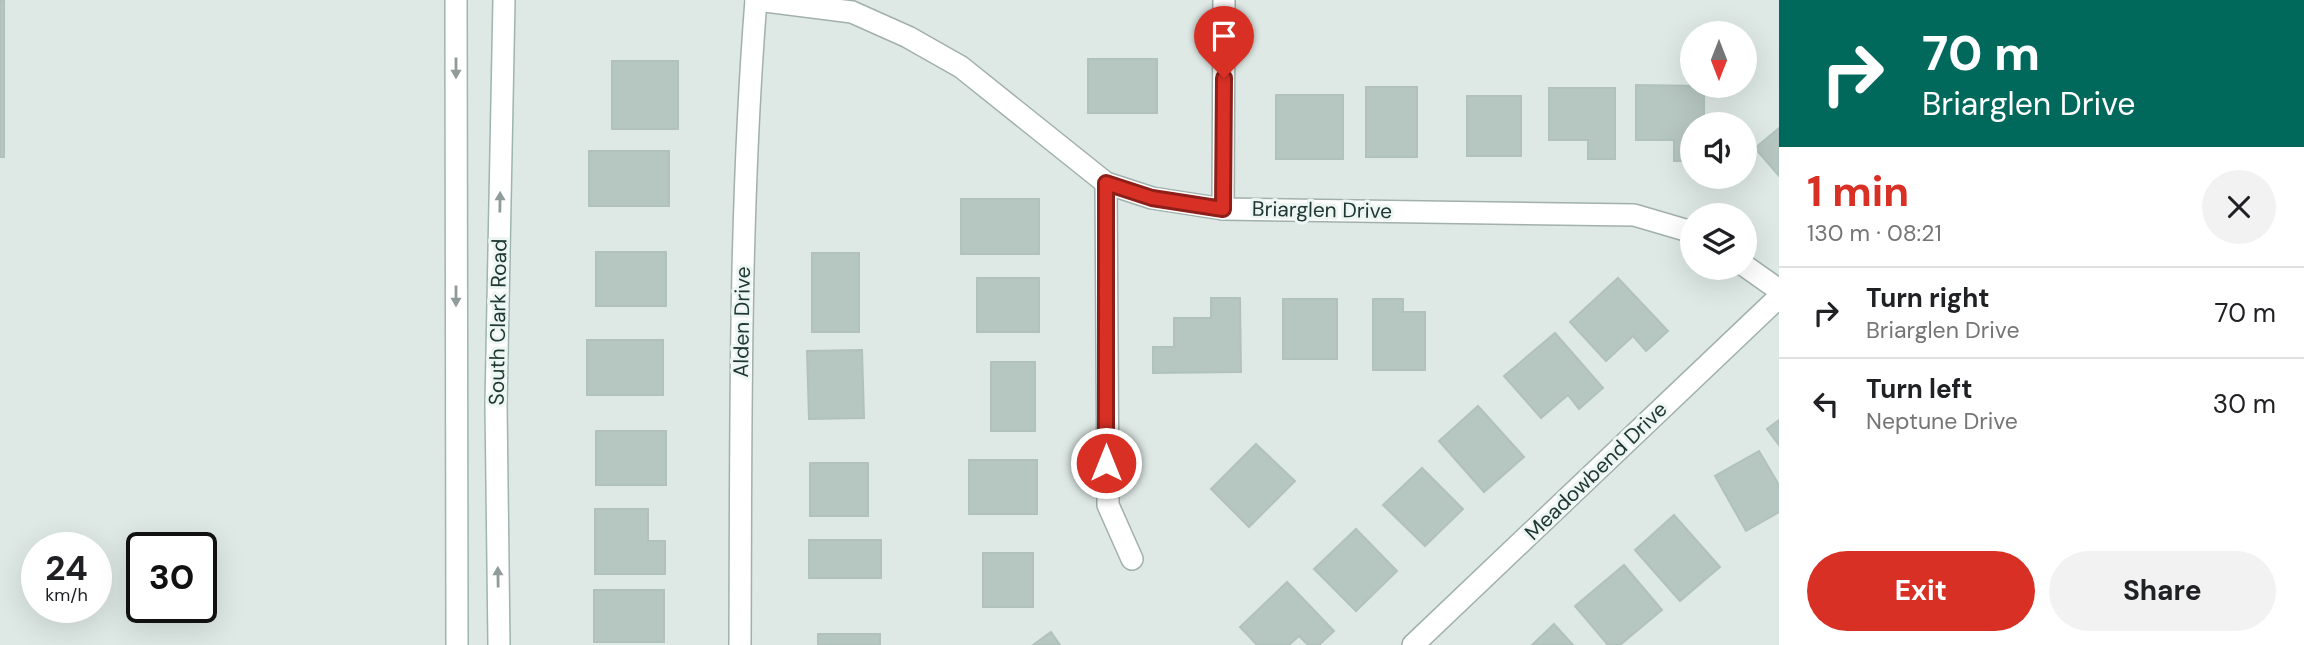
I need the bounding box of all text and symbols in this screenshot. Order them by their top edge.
pin [1194,6,1254,78]
icon: arrive [1205,17,1243,55]
north arrow [1680,21,1757,98]
map controls [1680,21,1757,280]
text: 70 m [1922,21,2040,85]
icon: right [1807,28,1898,119]
one-way arrow [450,57,462,79]
text: Briarglen Drive [1922,83,2136,125]
button: sound [1680,112,1757,189]
text: 1 min [1807,164,1909,219]
button: close [2202,170,2276,244]
one-way arrow [495,191,506,213]
street label: Briarglen Drive [1252,195,1392,225]
button: layers [1680,203,1757,280]
text: 130 m · 08:21 [1807,218,1942,248]
street label: South Clark Road [483,238,513,406]
street label: Alden Drive [727,266,757,378]
text: Turn right [1866,281,1990,315]
one-way arrow [450,285,462,307]
icon: right [1807,294,1845,332]
text: 70 m [2215,296,2276,330]
text: Briarglen Drive [1866,315,2019,345]
text: Turn left [1866,372,1973,406]
icon: left [1807,385,1845,423]
text: 30 m [2213,387,2276,421]
street label: Meadowbend Drive [1519,396,1673,546]
text: Neptune Drive [1866,406,2018,436]
position arrow [1069,426,1143,500]
speed limit sign: 30 [126,532,217,623]
text: 24 [45,545,88,591]
button: Exit [1807,551,2035,631]
button: Share [2049,551,2276,631]
one-way arrow [493,566,504,588]
text: km/h [45,583,88,607]

